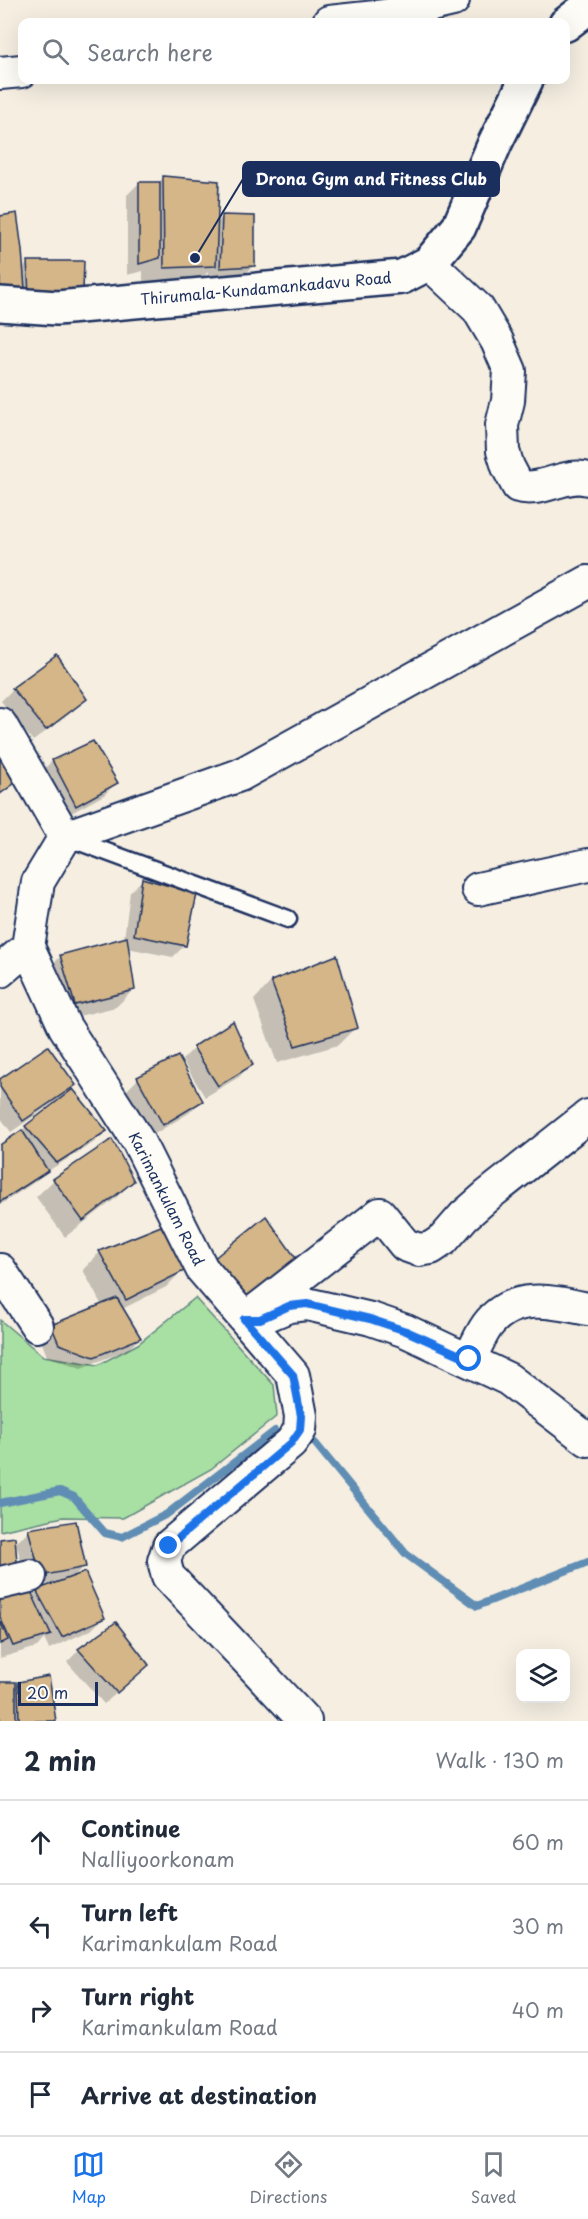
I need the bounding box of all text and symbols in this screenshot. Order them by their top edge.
search box [18,18,570,84]
icon: search [39,35,72,68]
text: Search here [87,35,213,68]
callout: Drona Gym and Fitness Club [243,162,499,196]
text: Drona Gym and Fitness Club [255,166,487,190]
street label: Thirumala-Kundamankadavu Road [139,265,392,310]
street label: Karimankulam Road [124,1127,211,1269]
route start [455,1345,481,1371]
route end [155,1532,181,1558]
map controls [516,1649,570,1703]
button: layers [516,1649,570,1703]
scale bar [18,1679,98,1706]
text: 20 m [27,1680,68,1704]
text: 2 min [24,1741,97,1780]
text: Walk · 130 m [436,1745,564,1775]
text: Continue [81,1811,180,1844]
icon: ahead [24,1826,57,1859]
text: 60 m [512,1827,564,1857]
text: Nalliyoorkonam [81,1844,235,1874]
text: Turn left [81,1895,178,1928]
icon: left [24,1910,57,1943]
text: 30 m [511,1911,564,1941]
text: Karimankulam Road [81,1928,278,1958]
text: Turn right [81,1979,194,2012]
icon: right [24,1994,57,2027]
text: 40 m [512,1995,564,2025]
text: Karimankulam Road [81,2012,278,2042]
icon: arrive [24,2078,57,2111]
text: Arrive at destination [81,2078,317,2111]
tab: Map [72,2148,106,2208]
tab: Directions [249,2148,327,2208]
tab: Saved [471,2148,516,2208]

